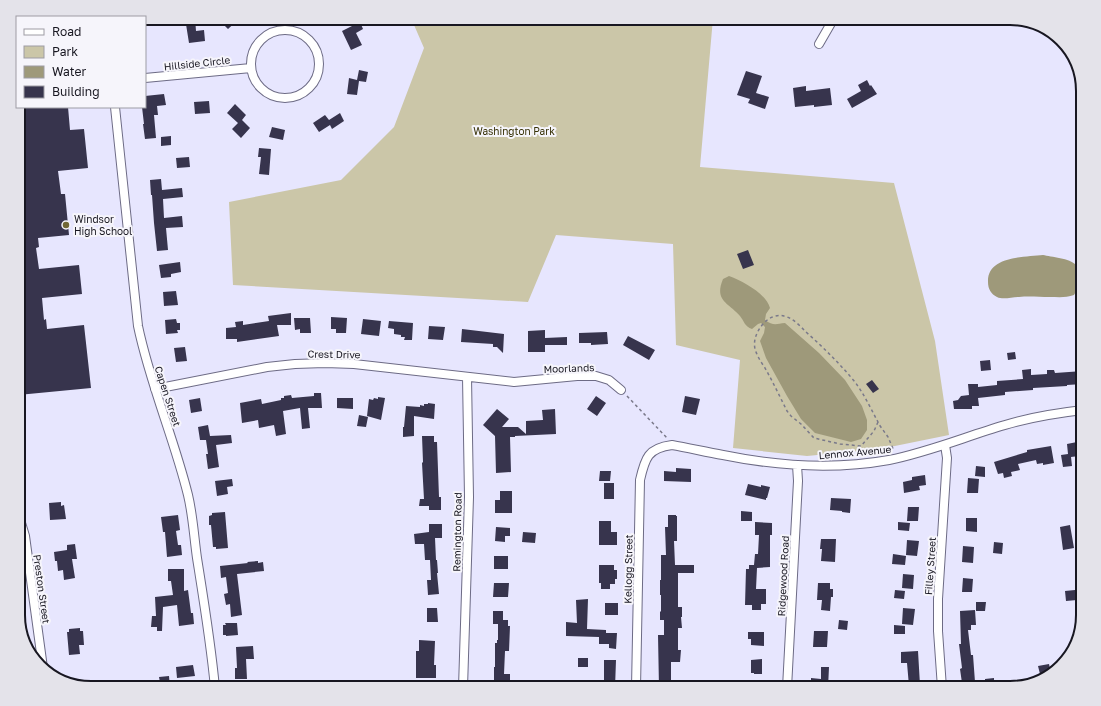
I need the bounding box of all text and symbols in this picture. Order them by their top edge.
legend [16,16,146,108]
text: Road [52,24,81,39]
text: Park [52,44,78,59]
street label: Hillside Circle [163,54,231,72]
text: Water [52,64,86,79]
text: Building [52,84,100,99]
park label: Washington Park [473,125,555,137]
place label: Windsor High School [74,213,132,237]
marker: Windsor High School [61,220,71,230]
street label: Crest Drive [307,348,361,360]
street label: Moorlands [543,361,595,375]
street label: Capen Street [153,364,183,428]
street label: Lennox Avenue [818,443,892,461]
street label: Remington Road [450,492,464,572]
street label: Kellogg Street [621,534,635,604]
street label: Ridgewood Road [775,535,791,617]
street label: Filley Street [922,537,938,595]
street label: Preston Street [31,554,53,624]

